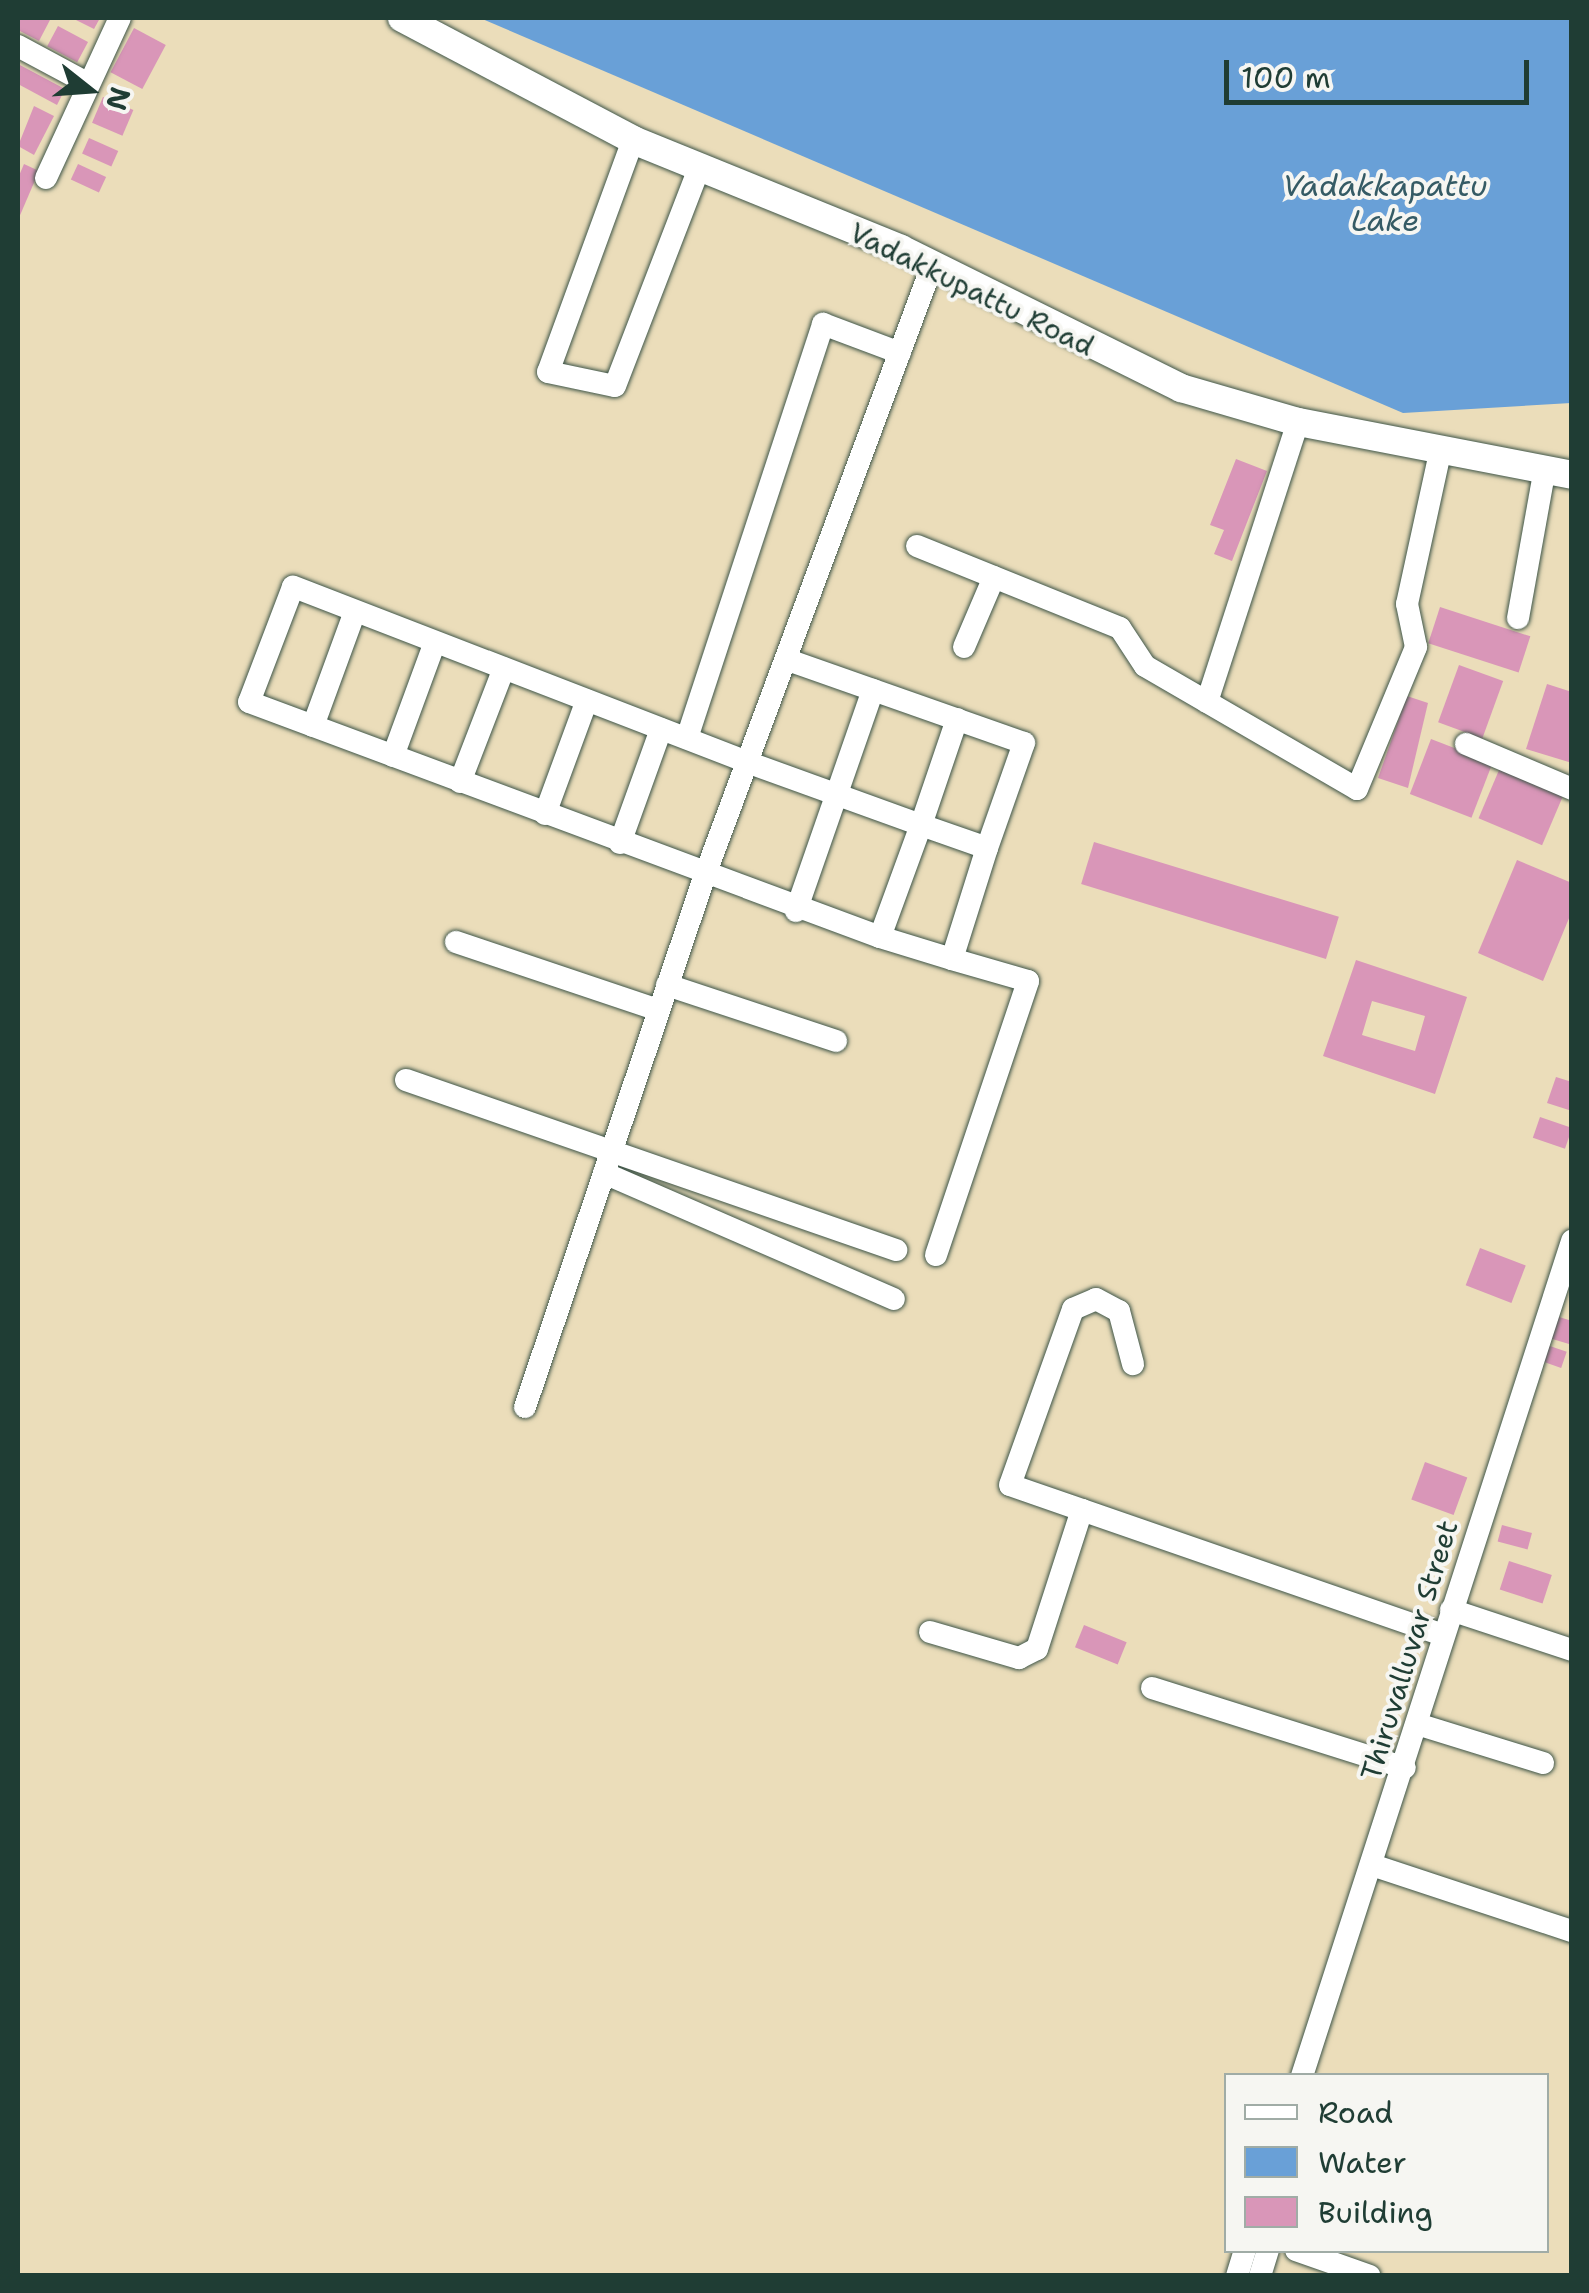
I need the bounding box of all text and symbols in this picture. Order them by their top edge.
north arrow [40,40,140,140]
scale bar [1229,40,1534,102]
text: 100 m [1241,57,1331,98]
text: N [97,83,140,115]
water label: Vadakkapattu Lake [1283,168,1487,238]
street label: Vadakkupattu Road [844,215,1100,363]
street label: Thiruvalluvar Street [1353,1516,1465,1784]
legend [1224,2073,1549,2253]
text: Road [1318,2092,1393,2133]
text: Water [1318,2142,1407,2183]
text: Building [1318,2192,1433,2233]

